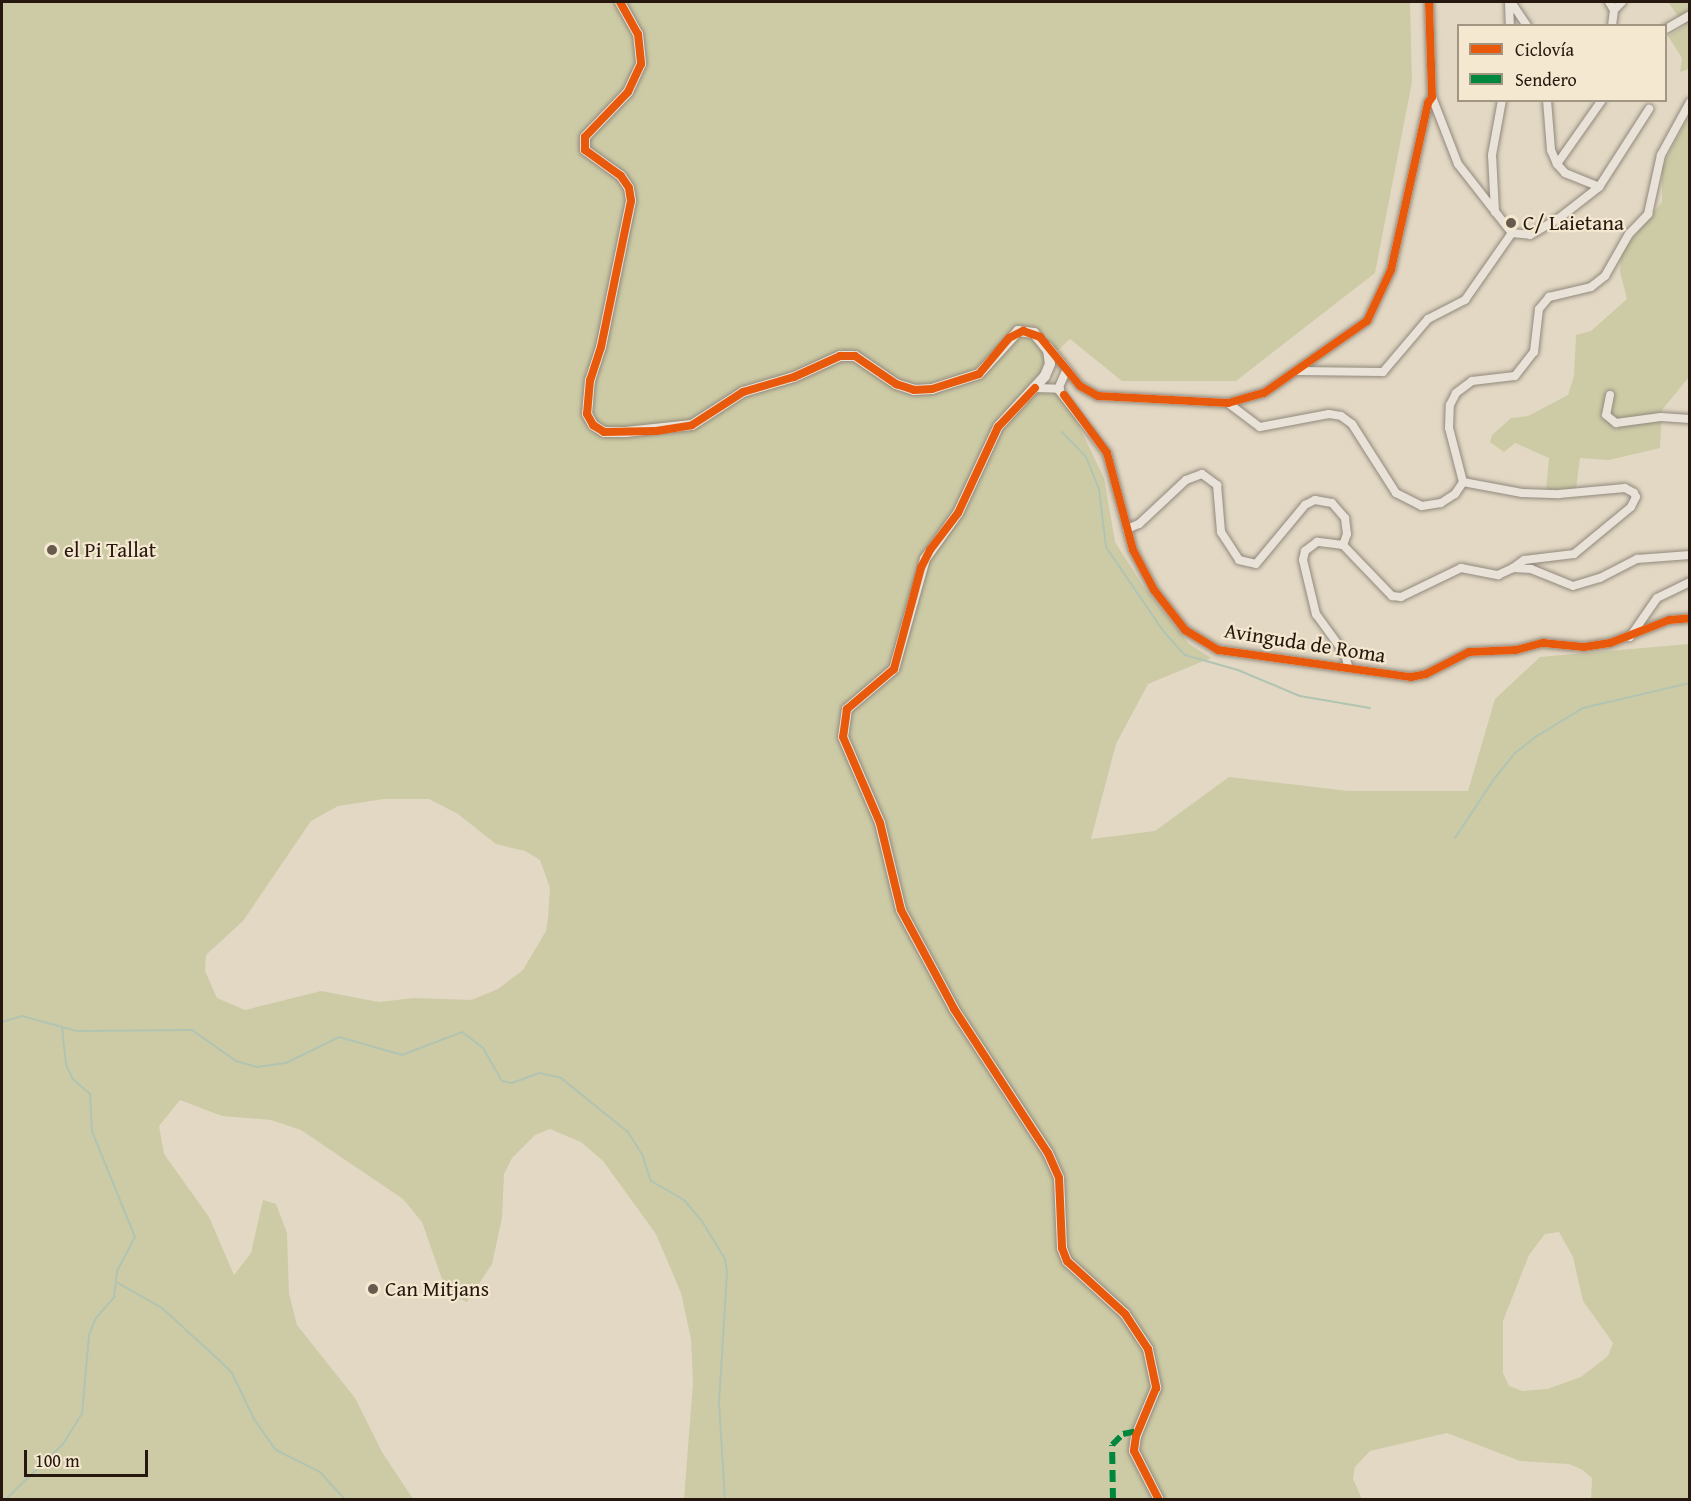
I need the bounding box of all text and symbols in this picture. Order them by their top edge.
legend [1457,24,1667,102]
text: Ciclovía [1515,36,1574,63]
text: Sendero [1515,66,1577,93]
place label: C/ Laietana [1523,210,1624,236]
marker: C/ Laietana [1504,216,1518,230]
place label: el Pi Tallat [64,537,156,563]
marker: el Pi Tallat [45,543,59,557]
street label: Avinguda de Roma [1223,618,1387,668]
place label: Can Mitjans [385,1276,489,1302]
marker: Can Mitjans [366,1282,380,1296]
scale bar [27,1438,152,1476]
text: 100 m [35,1447,80,1474]

